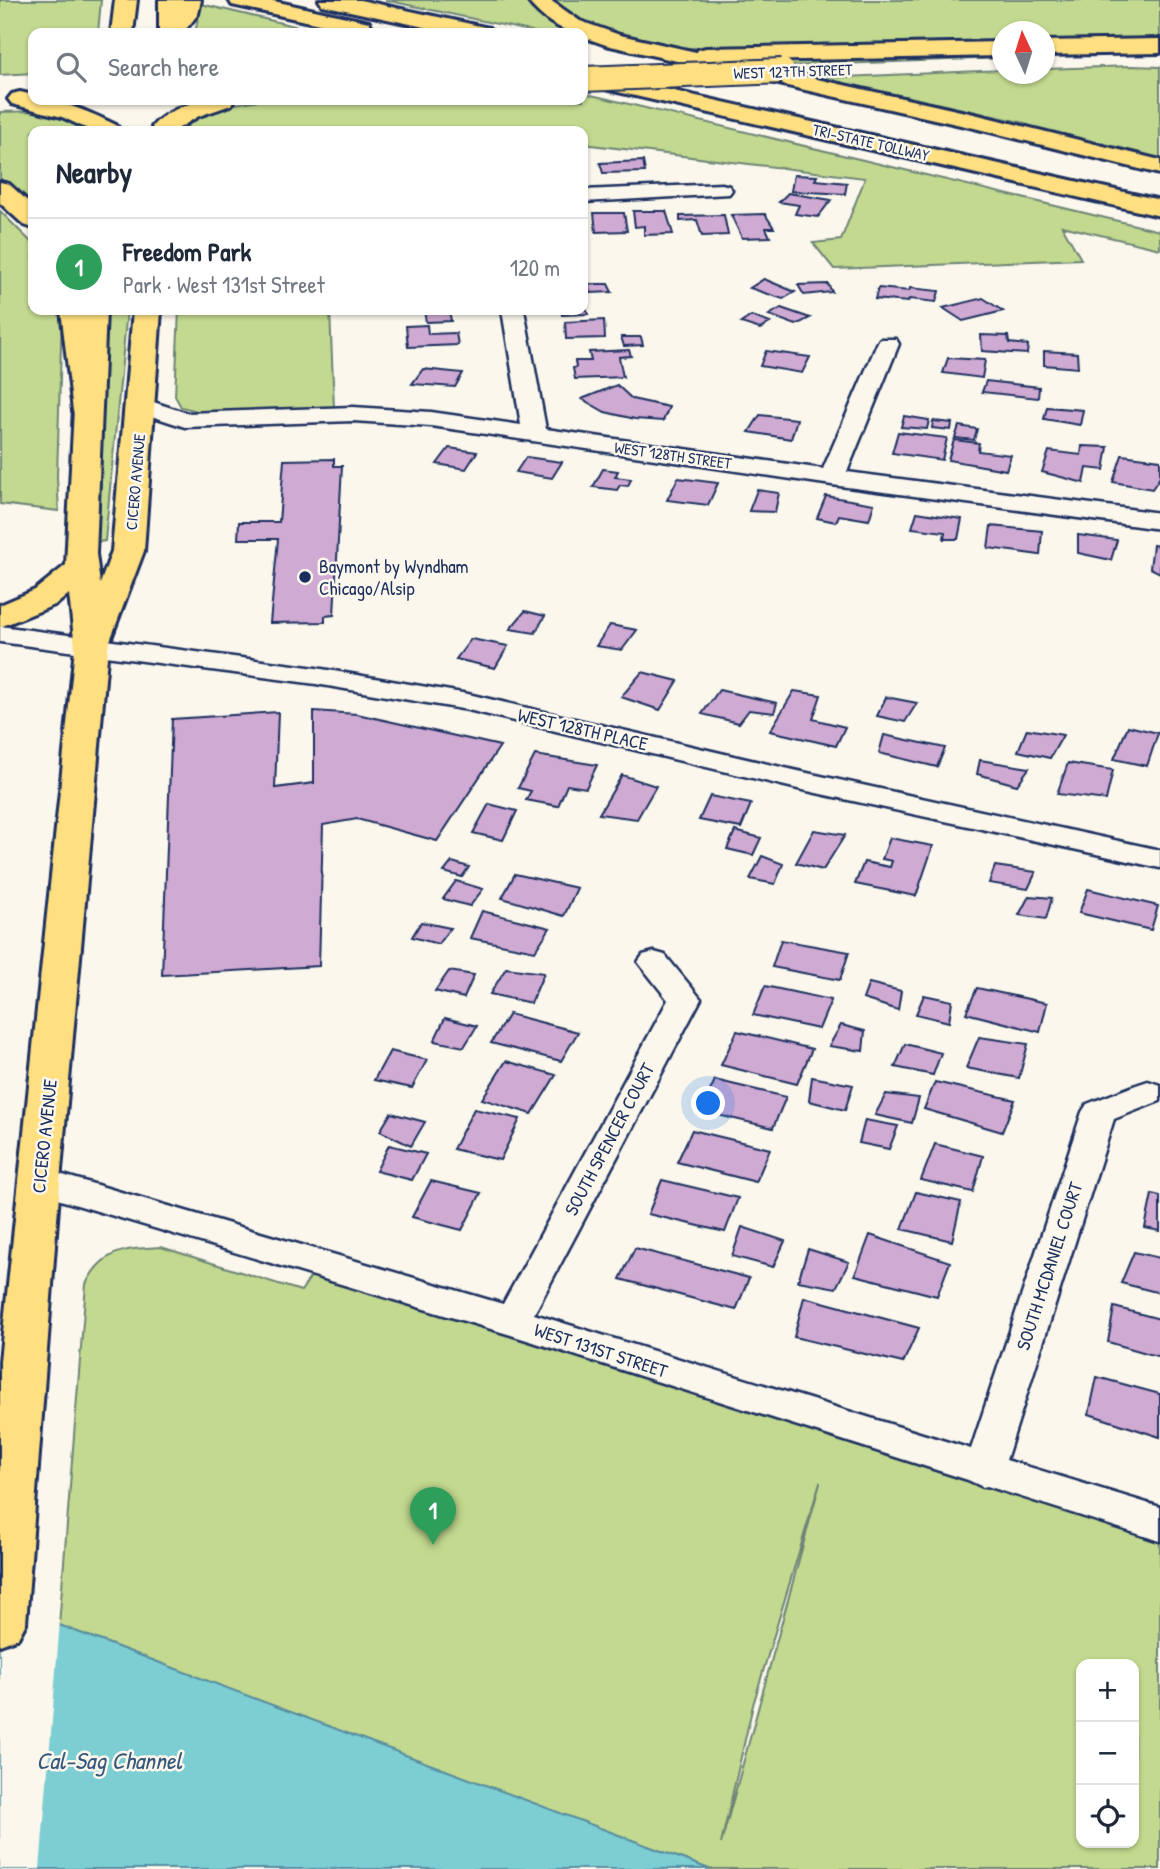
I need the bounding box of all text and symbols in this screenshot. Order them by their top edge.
north arrow [992,21,1055,84]
search box [28,28,588,105]
icon: search [52,48,90,86]
text: Search here [108,49,219,84]
street label: WEST 127TH STREET [733,58,853,84]
street label: TRI-STATE TOLLWAY [811,118,931,166]
text: Nearby [56,152,132,192]
text: Freedom Park [123,234,251,269]
text: 1 [75,252,83,283]
text: 120 m [510,252,560,283]
text: Park · West 131st Street [123,269,325,300]
street label: CICERO AVENUE [120,433,150,531]
street label: WEST 128TH STREET [613,436,733,474]
place label: Baymont by Wyndham Chicago/Alsip [319,553,469,601]
marker: Baymont by Wyndham Chicago/Alsip [297,569,313,585]
street label: WEST 128TH PLACE [516,701,651,757]
street label: SOUTH SPENCER COURT [558,1057,661,1220]
street label: CICERO AVENUE [25,1077,63,1194]
your location [691,1086,725,1120]
street label: SOUTH MCDANIEL COURT [1010,1178,1089,1353]
street label: WEST 131ST STREET [531,1316,672,1384]
pin: 1 [410,1487,456,1545]
map controls [1076,1659,1139,1848]
button: + [1076,1659,1139,1722]
button: − [1076,1722,1139,1785]
water label: Cal-Sag Channel [36,1744,183,1777]
button: locate [1076,1785,1139,1848]

